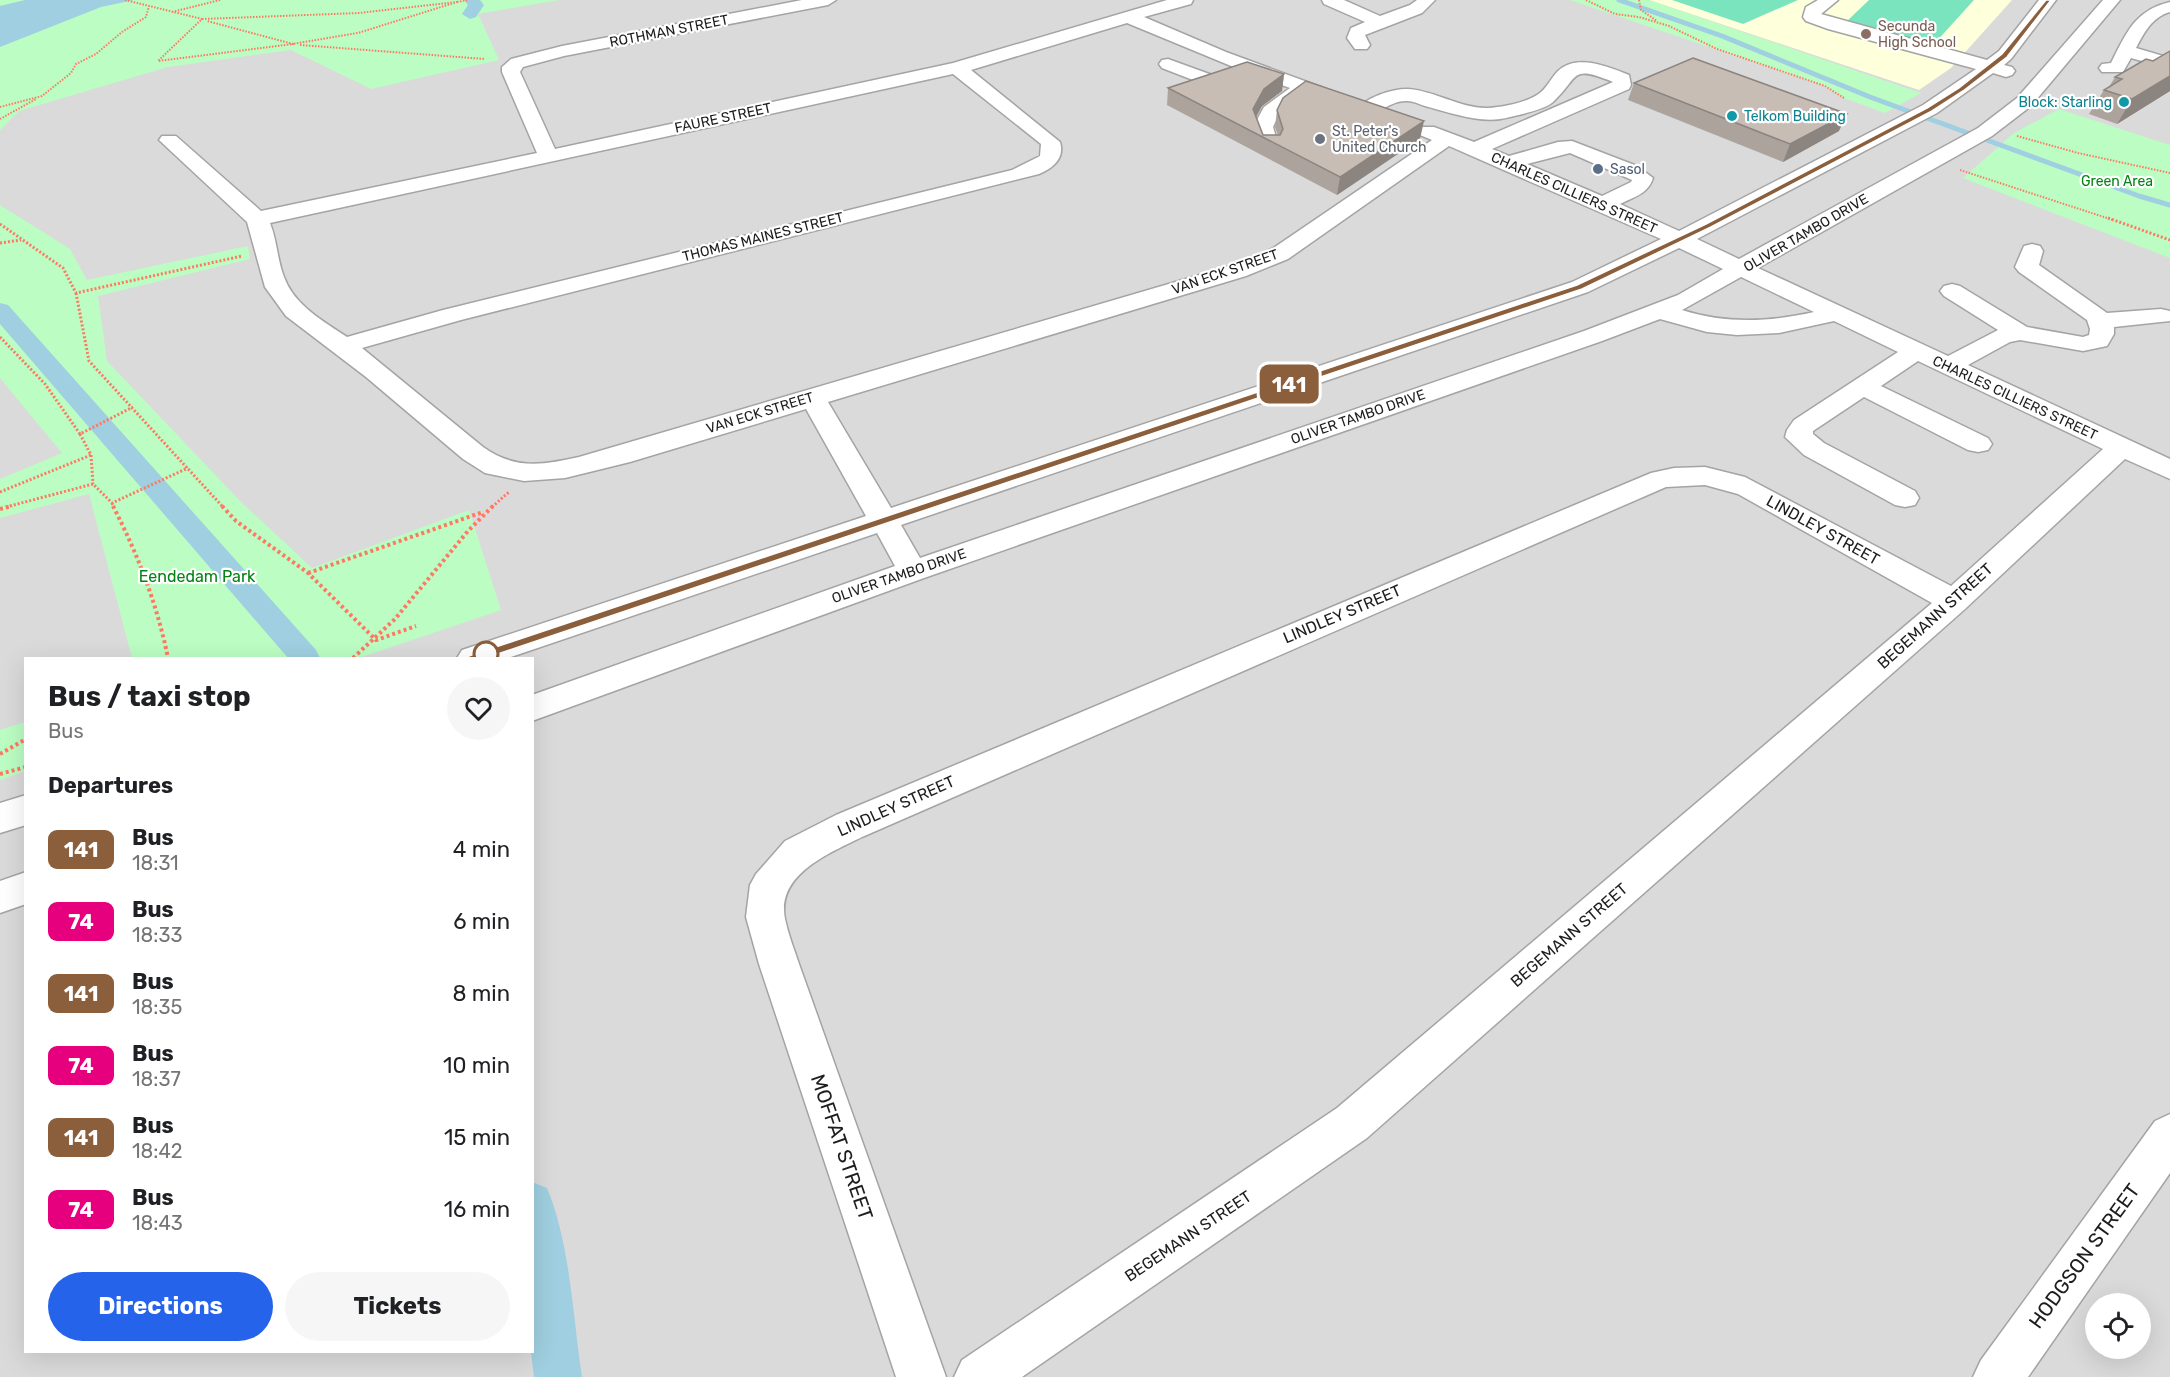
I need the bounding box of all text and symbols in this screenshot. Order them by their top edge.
street label: ROTHMAN STREET [608,11,730,51]
place label: Secunda High School [1878,18,1956,51]
marker: Secunda High School [1859,27,1873,41]
place label: Block: Starling [2018,94,2112,111]
marker: Block: Starling [2117,95,2131,109]
street label: FAURE STREET [673,99,773,137]
place label: Telkom Building [1744,108,1846,125]
marker: Telkom Building [1725,109,1739,123]
place label: St. Peter's United Church [1332,123,1426,156]
marker: St. Peter's United Church [1313,132,1327,146]
street label: CHARLES CILLIERS STREET [1488,149,1660,237]
place label: Sasol [1610,161,1645,178]
marker: Sasol [1591,162,1605,176]
park label: Green Area [2081,173,2153,190]
street label: OLIVER TAMBO DRIVE [1741,190,1871,276]
street label: THOMAS MAINES STREET [681,209,845,265]
street label: VAN ECK STREET [1170,246,1280,298]
street label: CHARLES CILLIERS STREET [1930,352,2100,444]
line badge: 141 [1254,364,1324,404]
text: 141 [1272,372,1306,397]
street label: OLIVER TAMBO DRIVE [1288,386,1428,448]
street label: VAN ECK STREET [704,389,816,437]
street label: LINDLEY STREET [1763,491,1883,569]
street label: OLIVER TAMBO DRIVE [829,545,969,607]
street label: BEGEMANN STREET [1873,559,1997,673]
park label: Eendedam Park [139,567,256,586]
street label: LINDLEY STREET [1280,581,1404,647]
unlabelled marker [473,641,499,667]
button: heart [447,677,510,740]
text: Bus / taxi stop [48,680,251,713]
text: Bus [48,719,84,743]
text: Departures [48,772,173,799]
street label: LINDLEY STREET [834,772,958,840]
text: Bus [132,824,174,851]
text: 4 min [453,836,510,863]
text: 141 [64,837,98,862]
text: 18:31 [132,851,179,875]
street label: BEGEMANN STREET [1507,879,1631,991]
text: Bus [132,896,174,923]
text: 6 min [453,908,510,935]
text: 74 [68,909,94,934]
text: 18:33 [132,923,182,947]
text: Bus [132,968,174,995]
text: 8 min [452,980,510,1007]
text: 141 [64,981,98,1006]
text: 18:35 [132,995,182,1019]
text: Bus [132,1040,174,1067]
text: 10 min [443,1052,510,1079]
text: 74 [68,1053,94,1078]
text: 18:37 [132,1067,181,1091]
street label: MOFFAT STREET [806,1071,878,1223]
text: Bus [132,1112,174,1139]
text: 15 min [444,1124,510,1151]
text: 141 [64,1125,98,1150]
text: 18:42 [132,1139,183,1163]
street label: HODGSON STREET [2024,1179,2145,1333]
text: Bus [132,1184,174,1211]
street label: BEGEMANN STREET [1121,1187,1255,1285]
text: 16 min [444,1196,510,1223]
text: 74 [68,1197,94,1222]
text: 18:43 [132,1211,183,1235]
button: Directions [48,1272,273,1341]
button: Tickets [285,1272,510,1341]
map controls [2085,1293,2151,1359]
button: locate [2085,1293,2151,1359]

